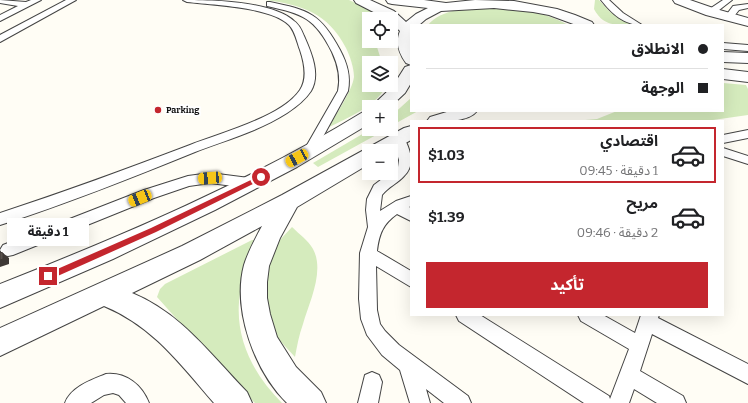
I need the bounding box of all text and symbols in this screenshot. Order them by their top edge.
map controls [362,12,398,180]
button: locate [362,12,398,48]
text: الانطلاق [632,40,684,58]
button: layers [362,56,398,92]
text: الوجهة [641,79,684,97]
button: + [362,100,398,136]
marker: Parking [153,105,163,115]
place label: Parking [166,105,200,115]
text: اقتصادي [600,132,658,150]
icon: car [670,137,706,173]
button: − [362,144,398,180]
text: $1.03 [428,146,465,164]
car [284,147,310,169]
text: 1 دقيقة · 09:45 [579,163,658,178]
route start [252,168,270,186]
car [198,171,222,185]
car [127,188,153,208]
text: مريح [626,194,658,212]
icon: car [670,199,706,235]
text: $1.39 [428,208,465,226]
callout: 1 دقيقة [7,218,89,246]
text: 1 دقيقة [28,224,68,239]
text: 2 دقيقة · 09:46 [577,225,658,240]
button: تأكيد [426,262,708,308]
route end [39,267,57,285]

